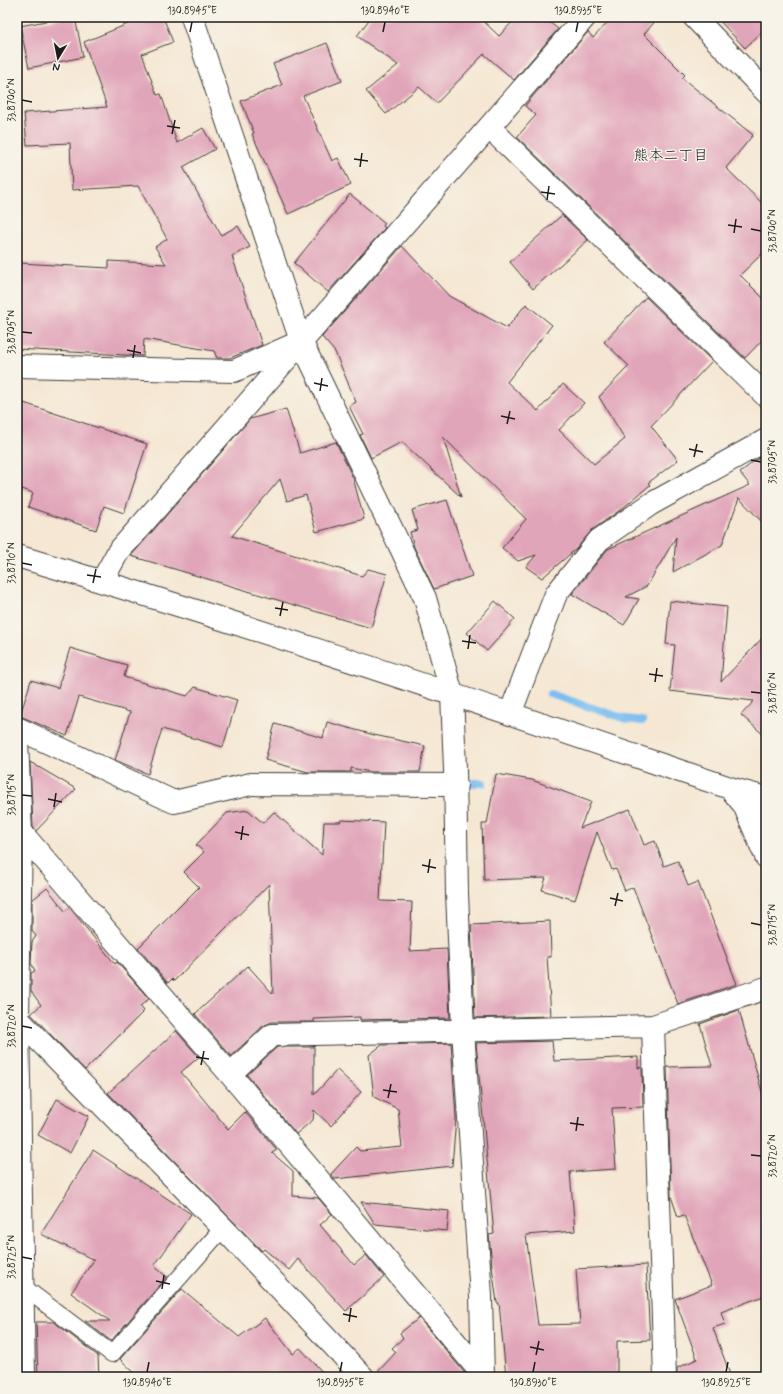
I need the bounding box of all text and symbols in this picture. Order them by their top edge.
text: 130.8945°E [167,4,217,18]
text: 130.8940°E [360,4,410,18]
text: 130.8935°E [554,4,602,18]
north arrow [38,38,78,78]
text: N [52,59,61,74]
text: 33.8700°N [5,78,19,122]
district label: 熊本二丁目 [633,146,709,166]
text: 33.8700°N [766,209,780,253]
text: 33.8705°N [5,310,19,354]
text: 33.8705°N [766,440,780,484]
text: 33.8710°N [5,542,19,584]
text: 33.8710°N [766,672,780,714]
text: 33.8715°N [5,774,19,816]
text: 33.8715°N [766,904,780,946]
text: 33.8720°N [5,1004,19,1048]
text: 33.8720°N [766,1134,780,1178]
text: 33.8725°N [5,1235,19,1279]
text: 130.8940°E [122,1376,172,1390]
text: 130.8935°E [316,1376,364,1390]
text: 130.8930°E [509,1376,557,1390]
text: 130.8925°E [701,1376,751,1390]

